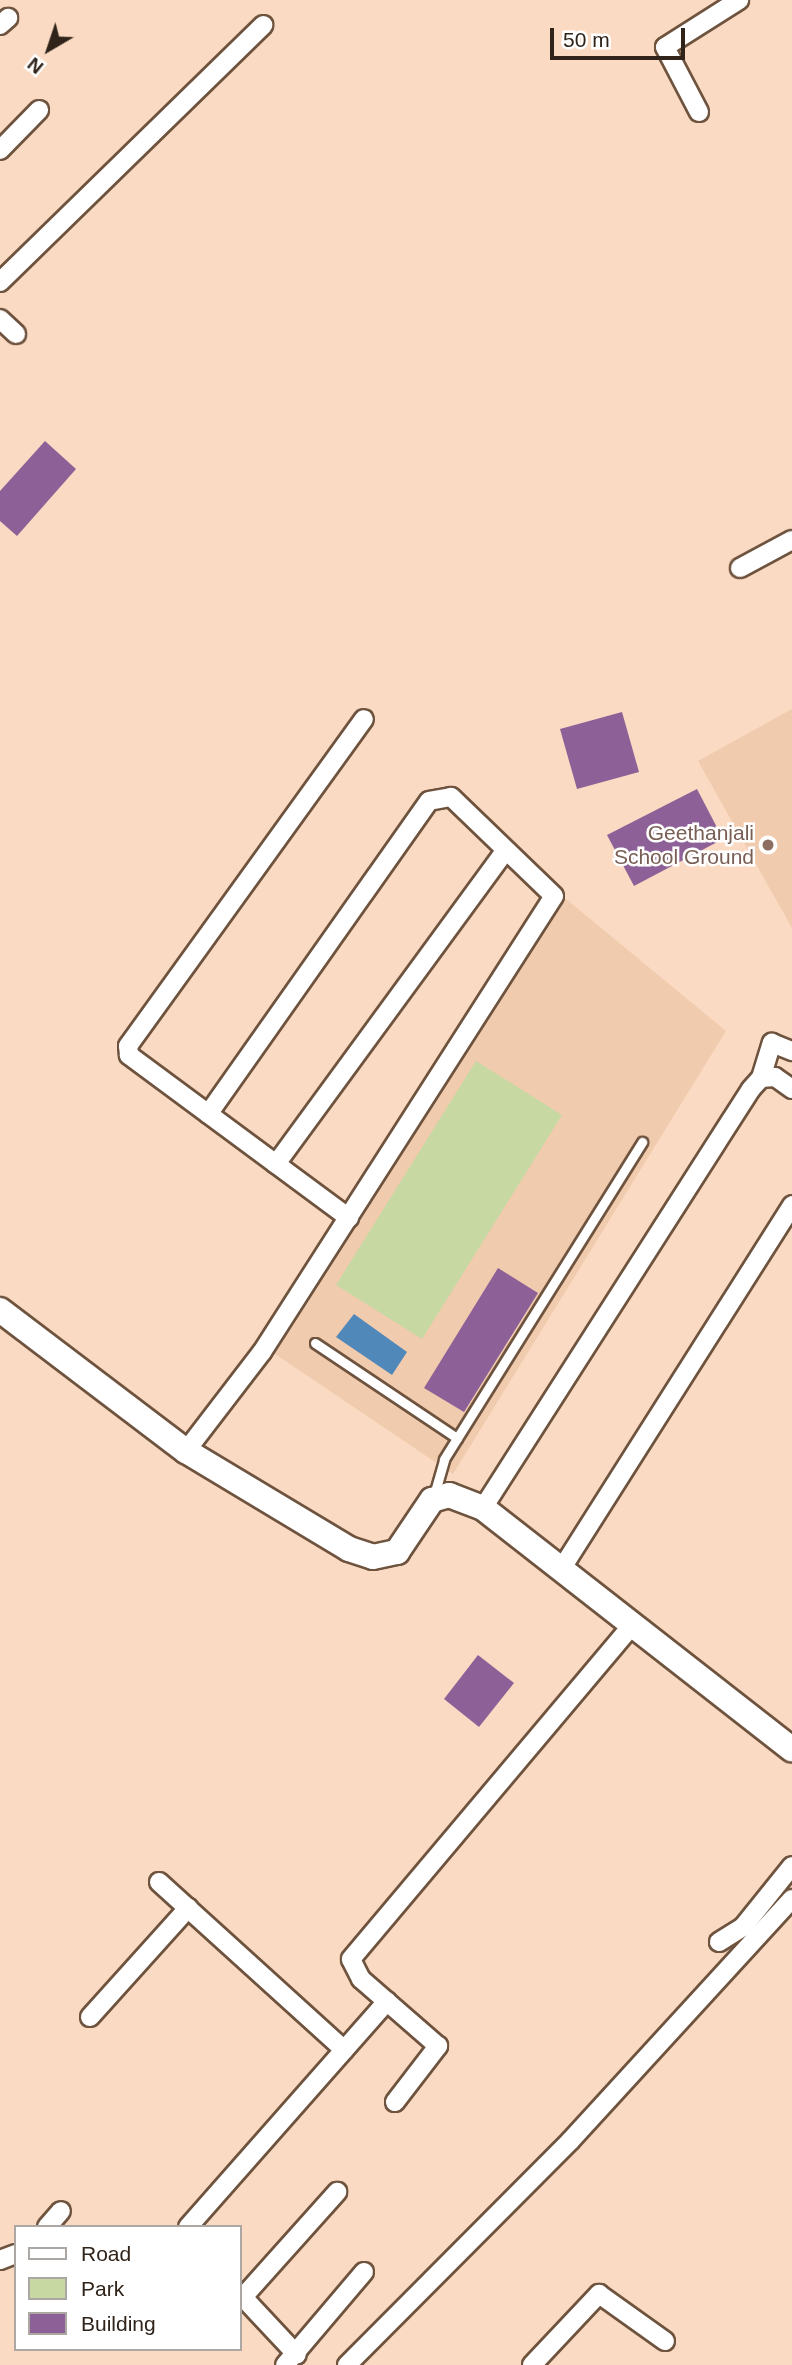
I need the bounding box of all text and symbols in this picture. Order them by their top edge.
north arrow [14,14,84,84]
scale bar [554,14,689,58]
text: 50 m [563,28,610,51]
text: N [24,53,47,78]
place label: Geethanjali School Ground [614,820,754,870]
marker: Geethanjali School Ground [760,837,776,853]
legend [14,2225,242,2351]
text: Road [81,2242,131,2265]
text: Park [81,2277,124,2300]
text: Building [81,2312,156,2335]

